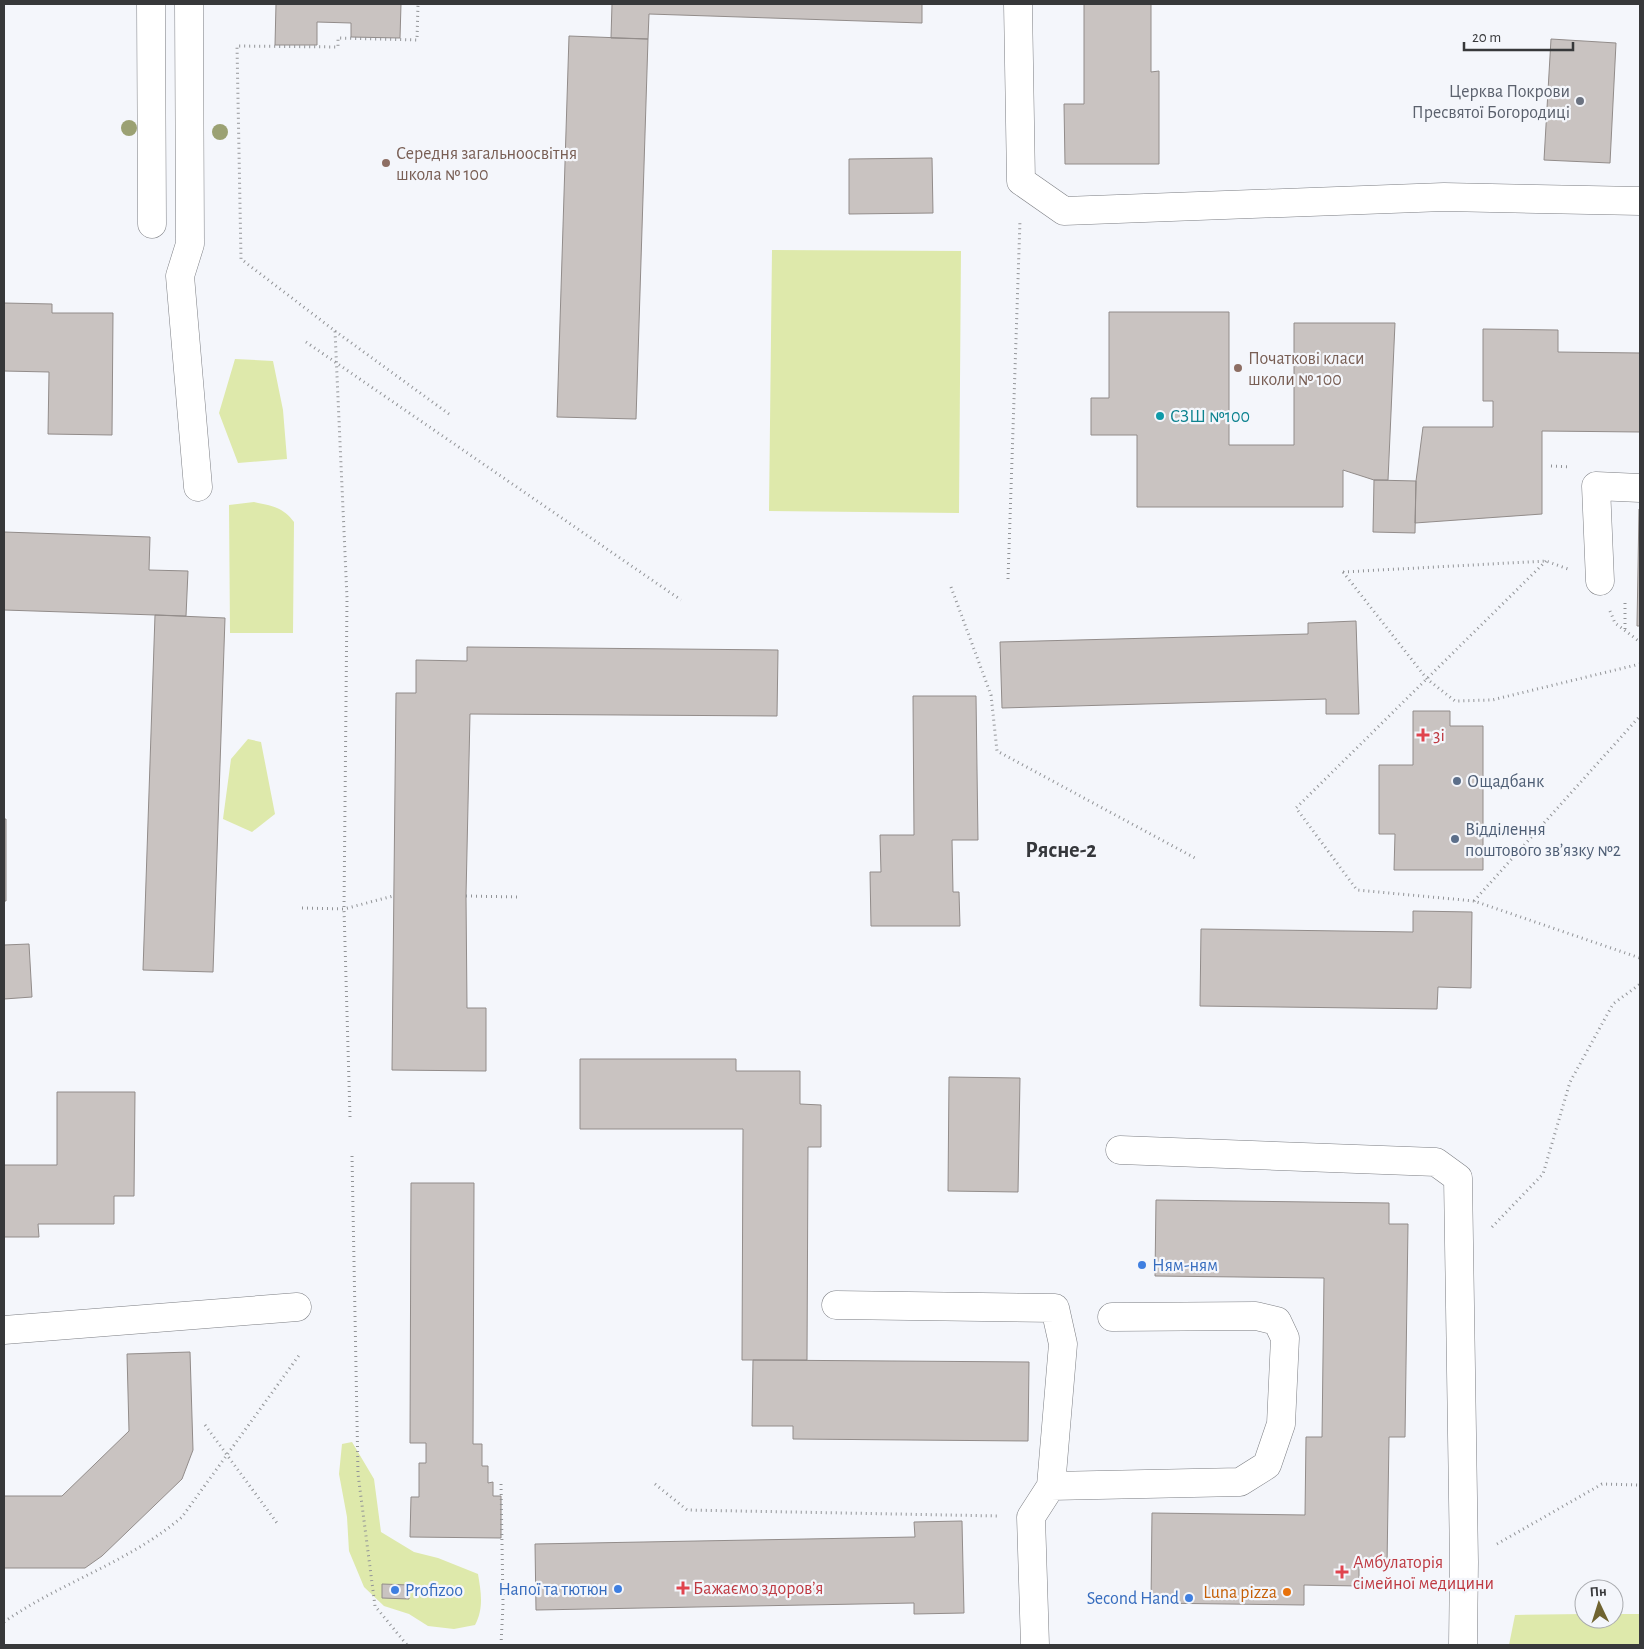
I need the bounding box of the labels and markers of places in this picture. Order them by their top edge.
place label: Церква Покрови Пресвятої Богородиці [1412,83,1570,122]
marker: Церква Покрови Пресвятої Богородиці [1574,95,1586,107]
place label: Середня загальноосвітня школа № 100 [396,145,577,184]
marker: Середня загальноосвітня школа № 100 [380,157,392,169]
place label: Початкові класи школи № 100 [1248,350,1365,389]
marker: Початкові класи школи № 100 [1232,362,1244,374]
place label: СЗШ №100 [1170,408,1250,426]
marker: СЗШ №100 [1154,410,1166,422]
place label: 3і [1433,727,1445,745]
marker: 3і [1417,729,1429,741]
place label: Ощадбанк [1467,772,1545,791]
marker: Ощадбанк [1451,775,1463,787]
place label: Відділення поштового зв’язку №2 [1465,821,1621,860]
marker: Відділення поштового зв’язку №2 [1449,833,1461,845]
place label: Ням-ням [1152,1257,1218,1275]
marker: Ням-ням [1136,1259,1148,1271]
place label: Амбулаторія сімейної медицини [1353,1553,1494,1593]
marker: Амбулаторія сімейної медицини [1335,1565,1349,1579]
place label: Бажаємо здоровʼя [693,1580,824,1598]
place label: Напої та тютюн [498,1581,608,1599]
place label: Profizoo [405,1582,463,1600]
marker: Бажаємо здоровʼя [677,1582,689,1594]
marker: Напої та тютюн [612,1583,624,1595]
marker: Profizoo [389,1584,401,1596]
place label: Luna pizza [1203,1584,1277,1602]
marker: Luna pizza [1281,1586,1293,1598]
place label: Second Hand [1087,1590,1179,1608]
marker: Second Hand [1183,1592,1195,1604]

